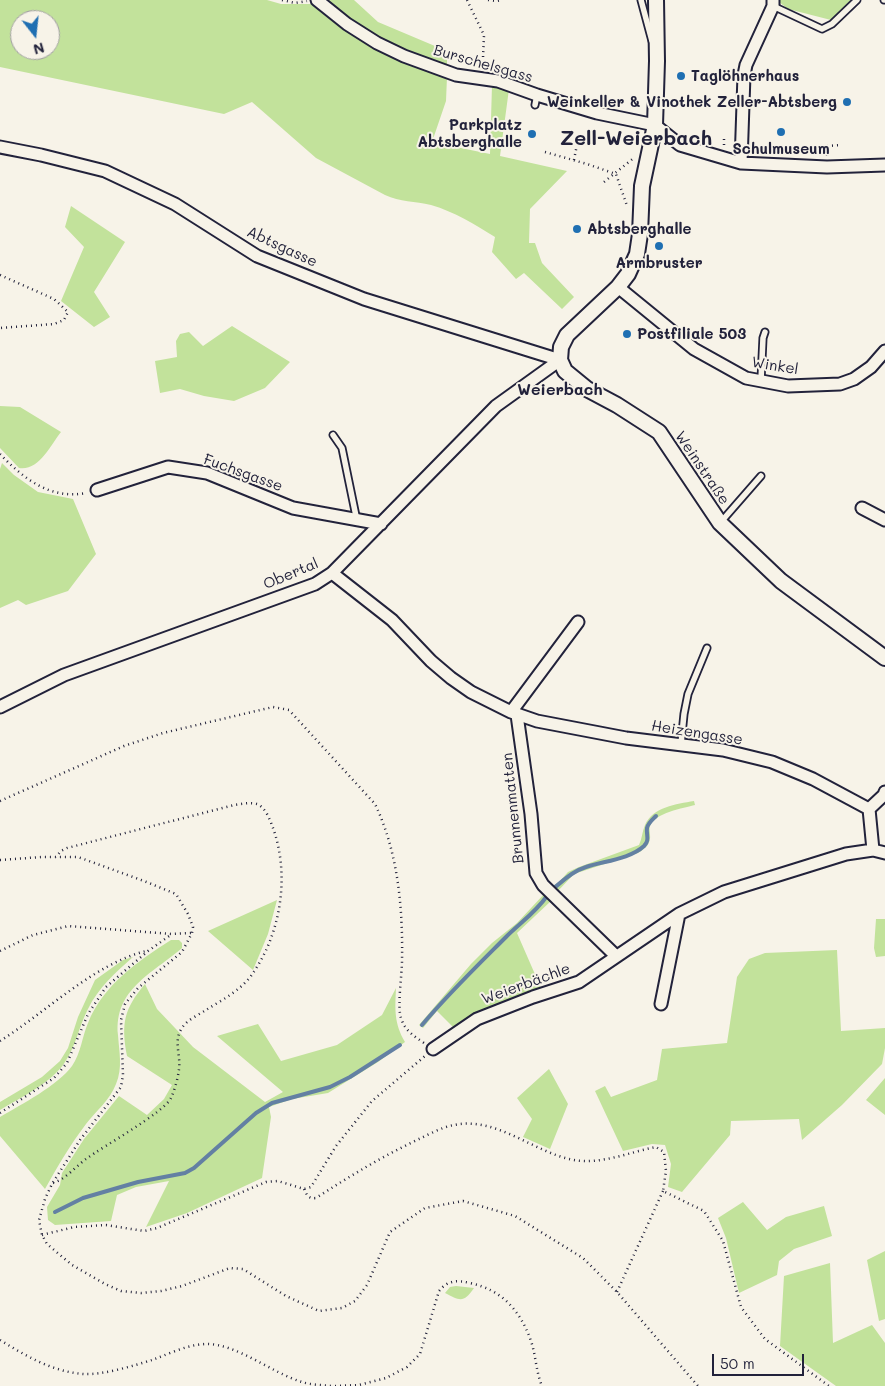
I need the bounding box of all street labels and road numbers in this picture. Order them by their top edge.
street label: Burschelsgass [431,41,535,87]
street label: Abtsgasse [244,223,320,271]
street label: Winkel [750,353,800,379]
street label: Weinstraße [671,428,733,508]
street label: Fuchsgasse [201,450,285,496]
street label: Obertal [261,554,321,594]
street label: Heizengasse [650,717,744,749]
street label: Brunnenmatten [498,752,528,864]
street label: Weierbächle [479,960,573,1008]

